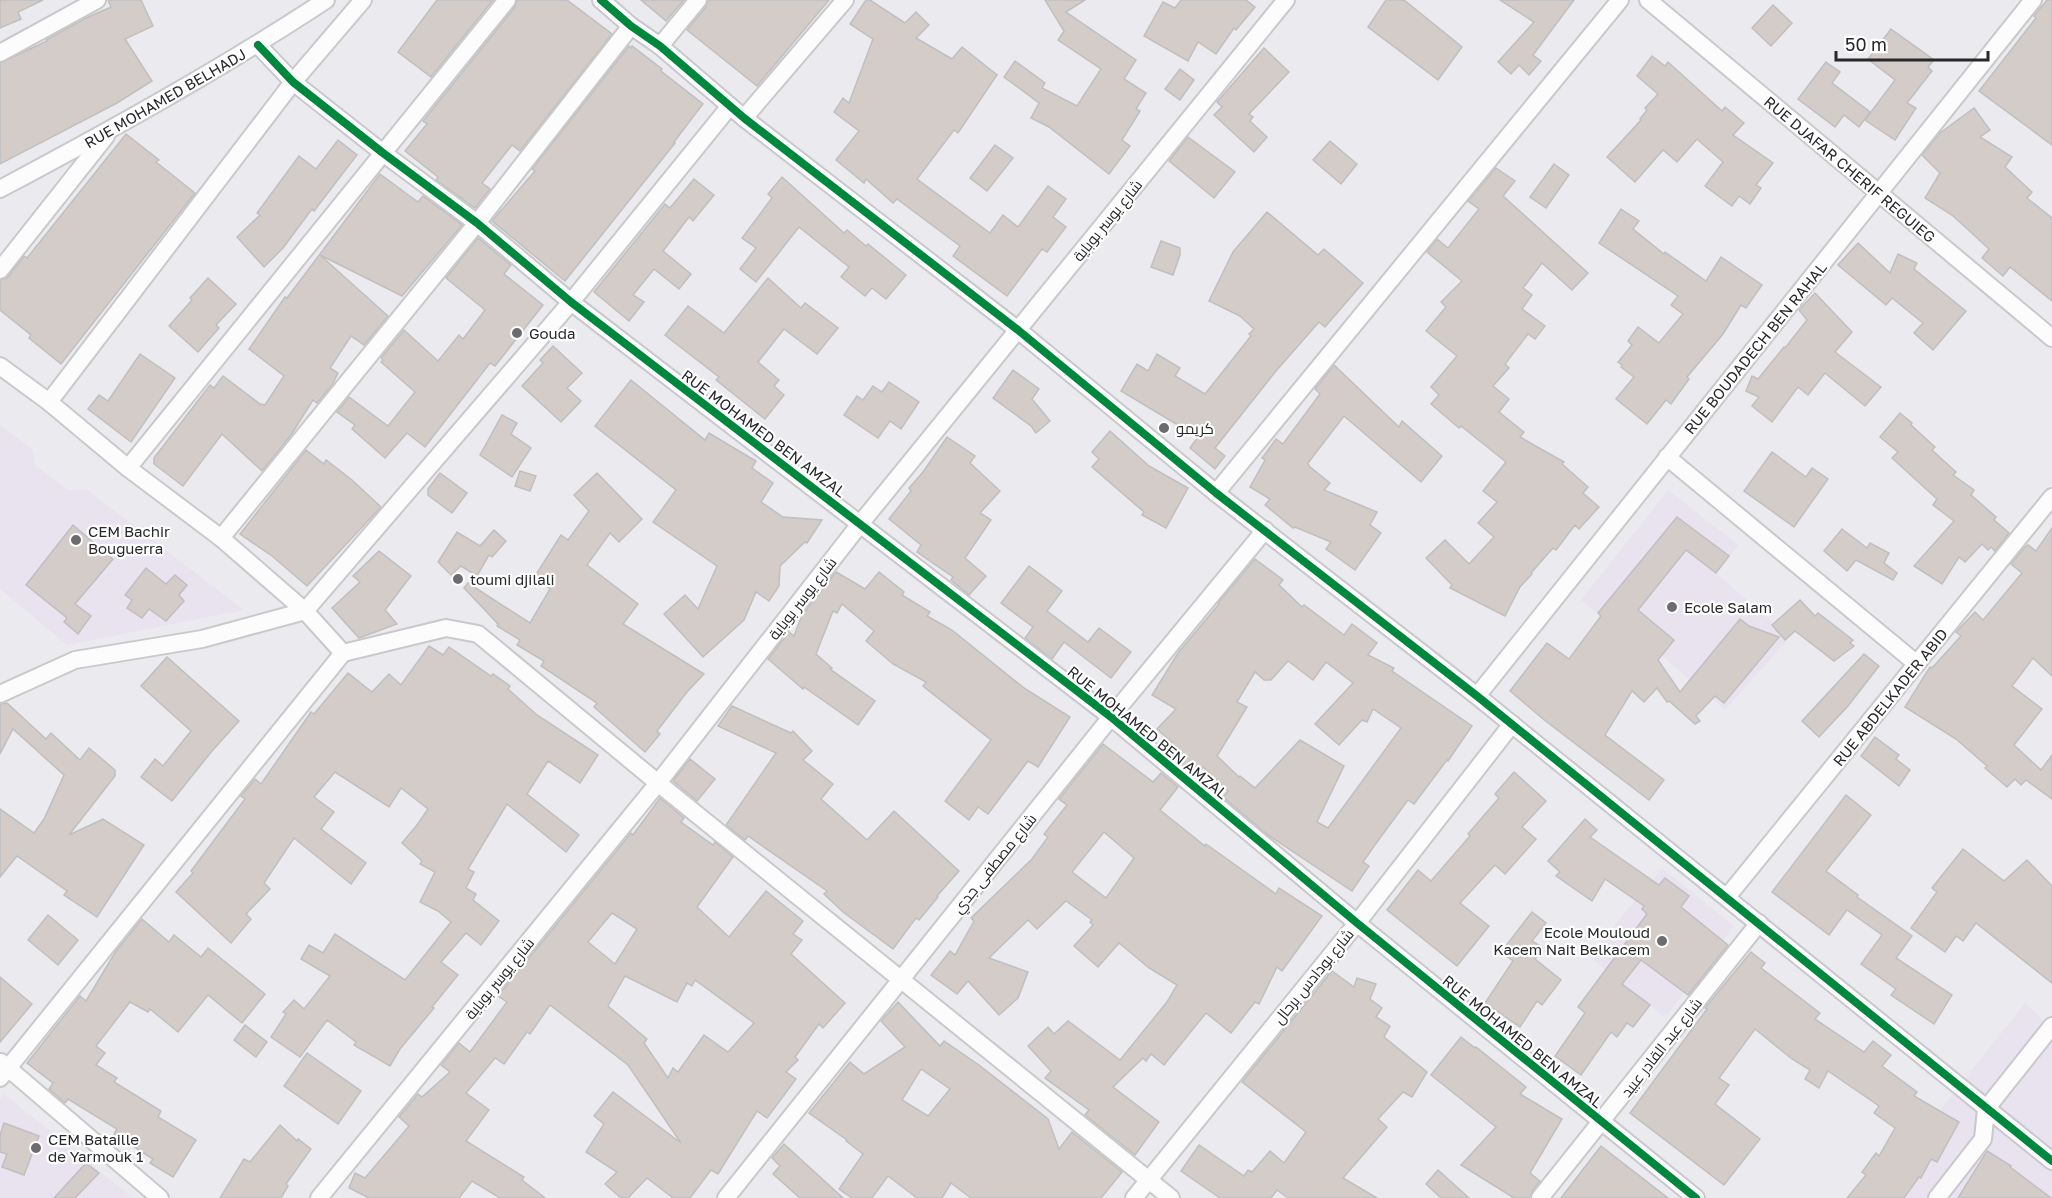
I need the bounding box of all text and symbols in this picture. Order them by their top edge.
scale bar [1836,24,1988,62]
text: 50 m [1845,33,1887,55]
street label: RUE MOHAMED BELHADJ [81,44,249,152]
street label: RUE DJAFAR CHERIF REGUIEG [1761,92,1939,246]
street label: شارع يوسر بوباية [1069,176,1148,266]
street label: RUE BOUDADECH BEN RAHAL [1680,258,1830,437]
place label: Gouda [529,324,575,342]
marker: Gouda [510,326,524,340]
street label: RUE MOHAMED BEN AMZAL [678,365,850,501]
place label: كريمو [1176,419,1214,438]
marker: كريمو [1157,421,1171,435]
place label: CEM Bachir Bouguerra [88,522,170,557]
marker: CEM Bachir Bouguerra [69,533,83,547]
street label: شارع يوسر بوباية [764,553,842,645]
place label: toumi djilali [470,570,554,588]
marker: toumi djilali [451,572,465,586]
place label: Ecole Salam [1684,598,1772,616]
marker: Ecole Salam [1665,600,1679,614]
street label: RUE ABDELKADER ABID [1829,625,1951,769]
street label: RUE MOHAMED BEN AMZAL [1064,662,1232,802]
street label: شارع مصطفى جدي [948,810,1043,919]
place label: Ecole Mouloud Kacem Nait Belkacem [1493,923,1650,958]
street label: شارع بودادس برحال [1269,925,1359,1029]
street label: شارع يوسر بوباية [461,934,540,1024]
marker: Ecole Mouloud Kacem Nait Belkacem [1655,934,1669,948]
street label: RUE MOHAMED BEN AMZAL [1439,971,1607,1111]
street label: شارع عبد القادر عبيد [1617,994,1708,1102]
place label: CEM Bataille de Yarmouk 1 [48,1130,143,1165]
marker: CEM Bataille de Yarmouk 1 [29,1141,43,1155]

